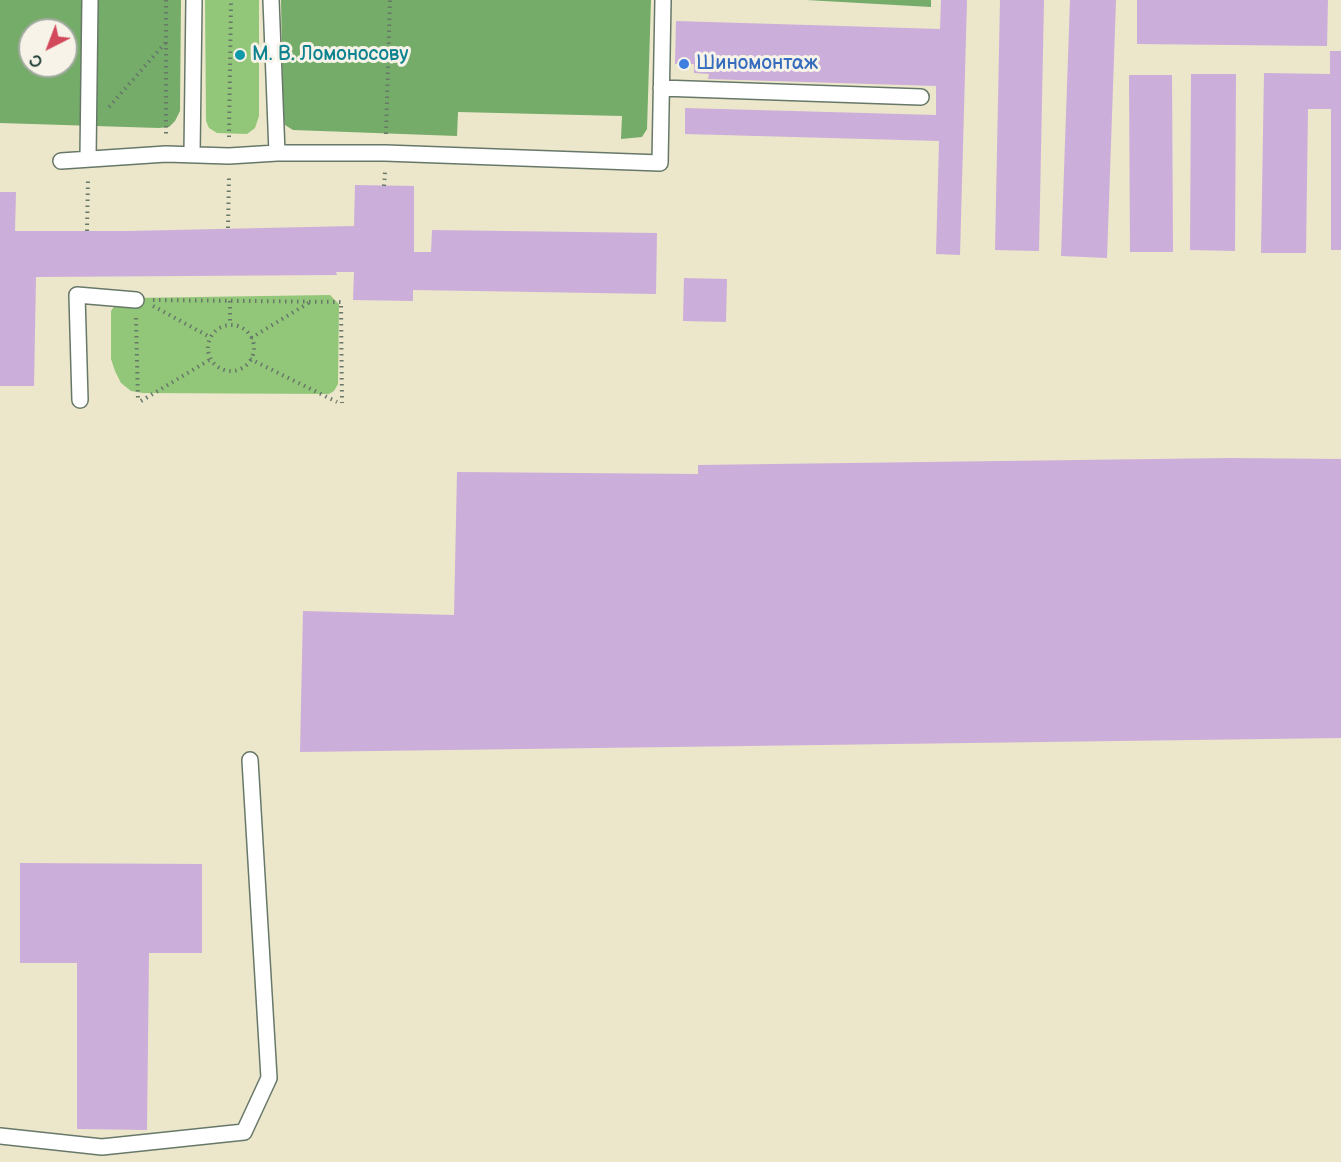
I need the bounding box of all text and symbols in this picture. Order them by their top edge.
north arrow [18,18,78,78]
place label: М. В. Ломоносову [252,43,408,67]
marker: М. В. Ломоносову [233,48,247,62]
text: С [26,49,47,71]
place label: Шиномонтаж [696,52,818,76]
marker: Шиномонтаж [677,57,691,71]

